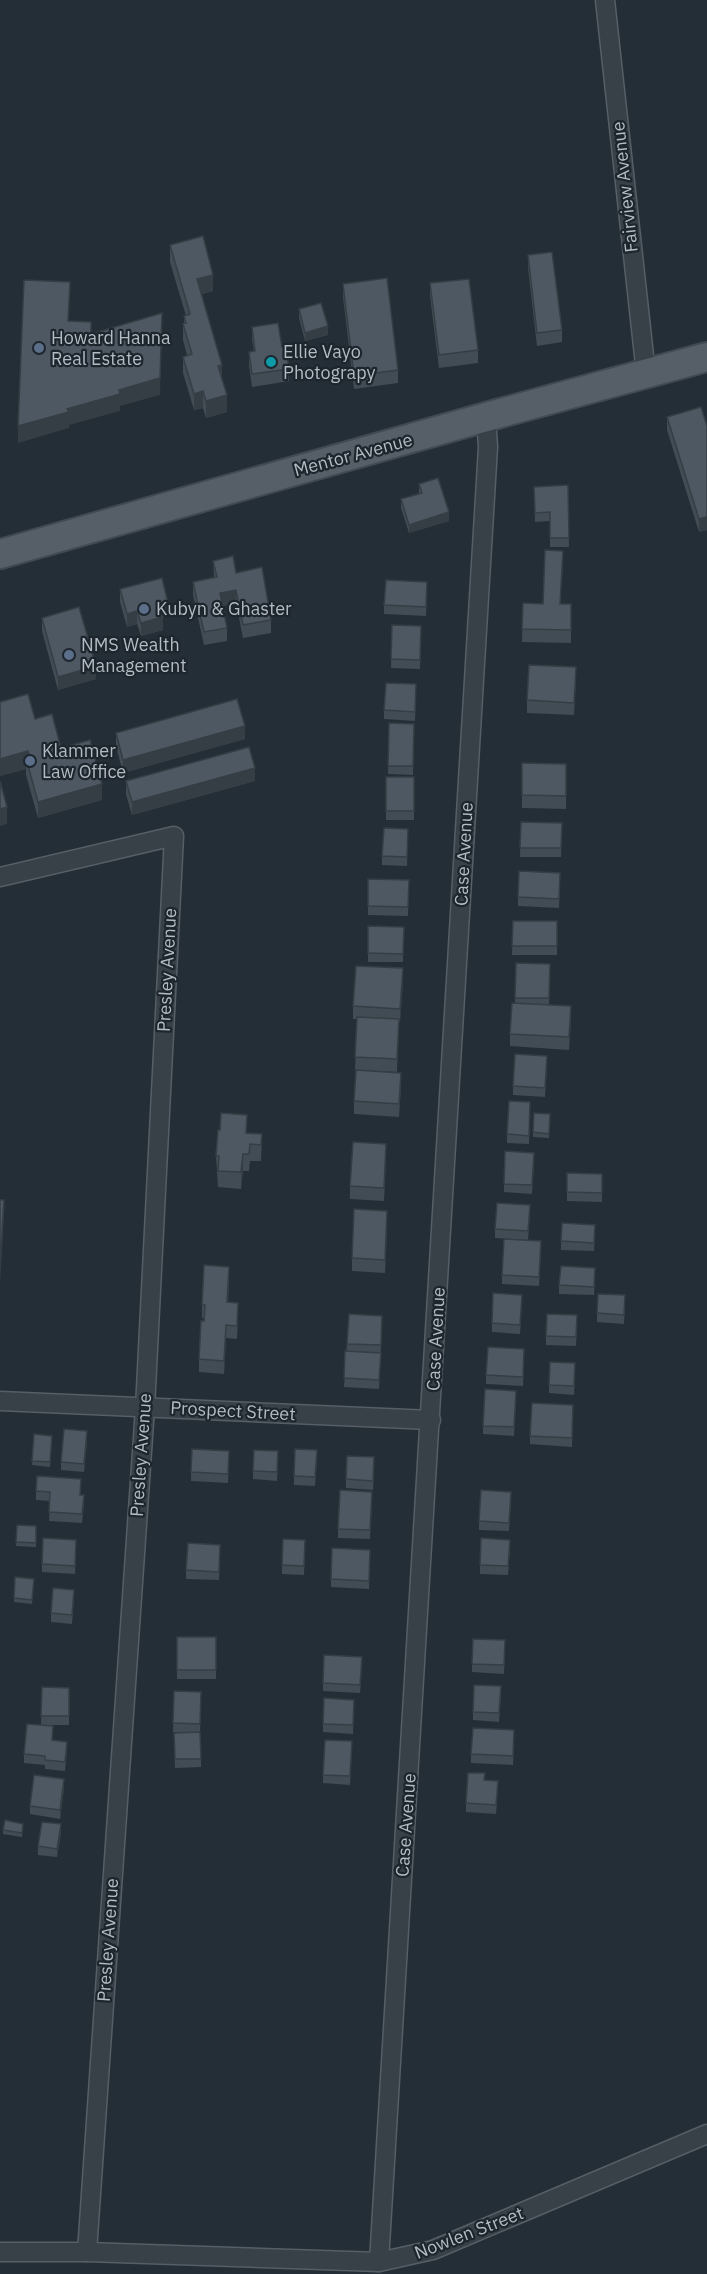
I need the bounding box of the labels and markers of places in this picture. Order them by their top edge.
place label: Howard Hanna Real Estate [51,326,171,370]
place label: Ellie Vayo Photograpy [283,340,376,384]
marker: Howard Hanna Real Estate [32,341,46,355]
marker: Ellie Vayo Photograpy [264,355,278,369]
place label: Kubyn & Ghaster [156,597,292,620]
marker: Kubyn & Ghaster [137,602,151,616]
place label: NMS Wealth Management [81,633,186,677]
marker: NMS Wealth Management [62,648,76,662]
place label: Klammer Law Office [42,739,126,783]
marker: Klammer Law Office [23,754,37,768]

